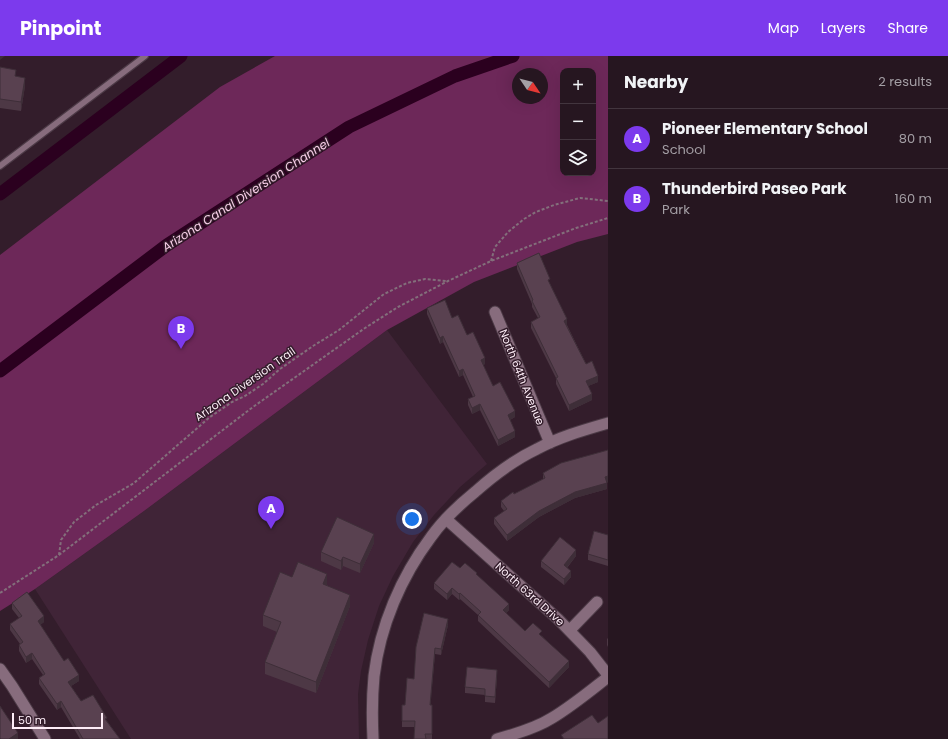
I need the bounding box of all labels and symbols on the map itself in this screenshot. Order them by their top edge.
north arrow [512,68,548,104]
water label: Arizona Canal Diversion Channel [158,134,333,256]
pin: B [168,316,194,349]
street label: North 64th Avenue [495,327,549,427]
street label: Arizona Diversion Trail [191,343,299,425]
pin: A [258,496,284,529]
your location [402,509,422,529]
street label: North 63rd Drive [492,558,568,630]
scale bar [12,711,103,730]

